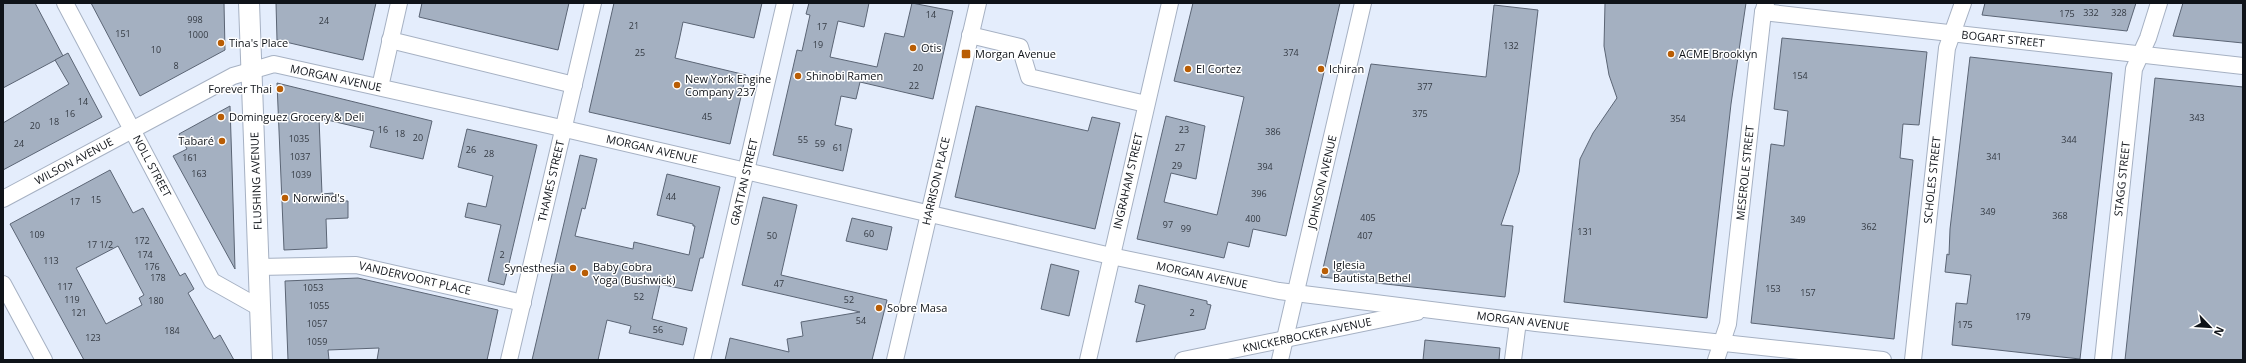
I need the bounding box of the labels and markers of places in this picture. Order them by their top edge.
place label: Tina's Place [229,35,288,50]
marker: Tina's Place [216,38,226,48]
place label: Otis [921,40,942,55]
marker: Otis [908,43,918,53]
place label: Morgan Avenue [975,46,1056,61]
place label: ACME Brooklyn [1679,46,1757,61]
marker: Morgan Avenue [960,48,972,60]
marker: ACME Brooklyn [1666,49,1676,59]
place label: El Cortez [1196,61,1241,76]
place label: Ichiran [1329,61,1364,76]
marker: El Cortez [1183,64,1193,74]
marker: Ichiran [1316,64,1326,74]
place label: Shinobi Ramen [806,68,883,83]
place label: New York Engine Company 237 [685,71,771,99]
marker: Shinobi Ramen [793,71,803,81]
marker: New York Engine Company 237 [672,80,682,90]
place label: Forever Thai [208,81,272,96]
marker: Forever Thai [275,84,285,94]
place label: Dominguez Grocery & Deli [229,109,364,124]
marker: Dominguez Grocery & Deli [216,112,226,122]
place label: Tabaré [178,133,214,148]
marker: Tabaré [217,136,227,146]
place label: Norwind's [293,190,345,205]
marker: Norwind's [280,193,290,203]
place label: Iglesia Bautista Bethel [1333,257,1411,285]
place label: Baby Cobra Yoga (Bushwick) [593,259,675,287]
place label: Synesthesia [504,260,565,275]
marker: Synesthesia [568,263,578,273]
marker: Iglesia Bautista Bethel [1320,266,1330,276]
marker: Baby Cobra Yoga (Bushwick) [580,268,590,278]
place label: Sobre Masa [887,300,947,315]
marker: Sobre Masa [874,303,884,313]

